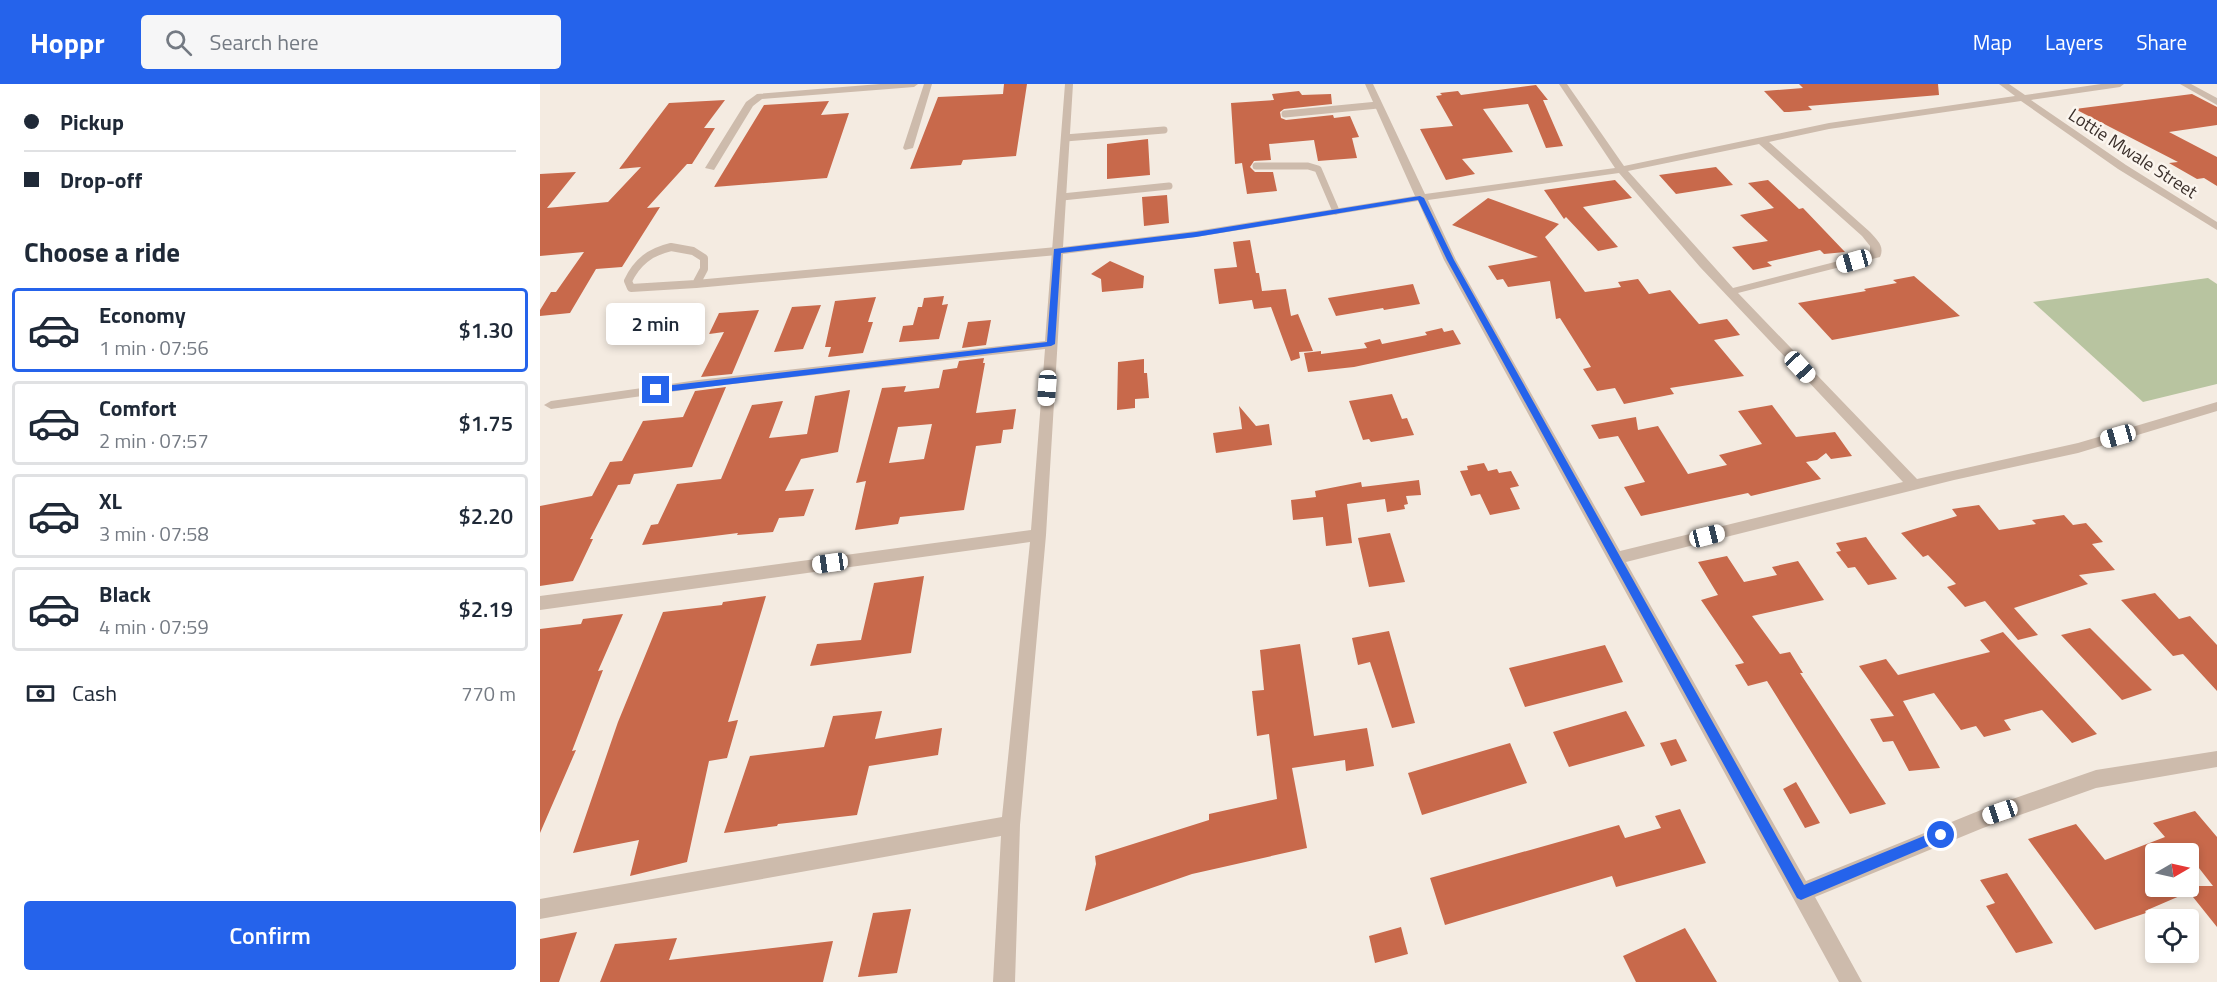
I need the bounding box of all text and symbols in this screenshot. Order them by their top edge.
search box [141,15,561,69]
text: Hoppr [30,21,105,64]
text: Search here [210,25,319,59]
icon: search [162,26,195,59]
text: Map [1973,26,2012,58]
text: Layers [2045,26,2103,58]
text: Share [2136,26,2187,58]
street label: Lottie Mwale Street [2063,101,2203,205]
text: Pickup [60,105,124,139]
text: Drop-off [60,163,142,197]
text: Choose a ride [24,231,180,272]
car [1834,247,1874,275]
text: Economy [99,298,186,332]
icon: car [27,303,81,357]
callout: 2 min [606,303,706,345]
text: 2 min [631,308,680,339]
text: $1.30 [458,313,513,347]
text: 1 min · 07:56 [99,332,209,363]
car [1781,348,1819,386]
car [1037,369,1057,407]
route end [642,376,669,403]
text: Comfort [99,391,177,425]
icon: car [27,396,81,450]
text: $1.75 [458,406,513,440]
car [2098,422,2138,450]
text: 2 min · 07:57 [99,425,209,456]
text: XL [99,484,122,518]
icon: car [27,489,81,543]
text: $2.20 [458,499,513,533]
text: 3 min · 07:58 [99,518,209,549]
car [1687,523,1727,549]
car [811,552,849,574]
text: Black [99,577,151,611]
icon: car [27,582,81,636]
text: $2.19 [458,592,513,626]
text: 4 min · 07:59 [99,611,209,642]
text: Cash [72,676,117,710]
icon: cash [24,677,57,710]
text: 770 m [461,678,516,709]
car [1980,798,2020,826]
route start [1927,821,1954,848]
north arrow [2145,843,2199,897]
map controls [2145,843,2199,963]
button: Confirm [24,901,516,970]
button: locate [2145,909,2199,963]

